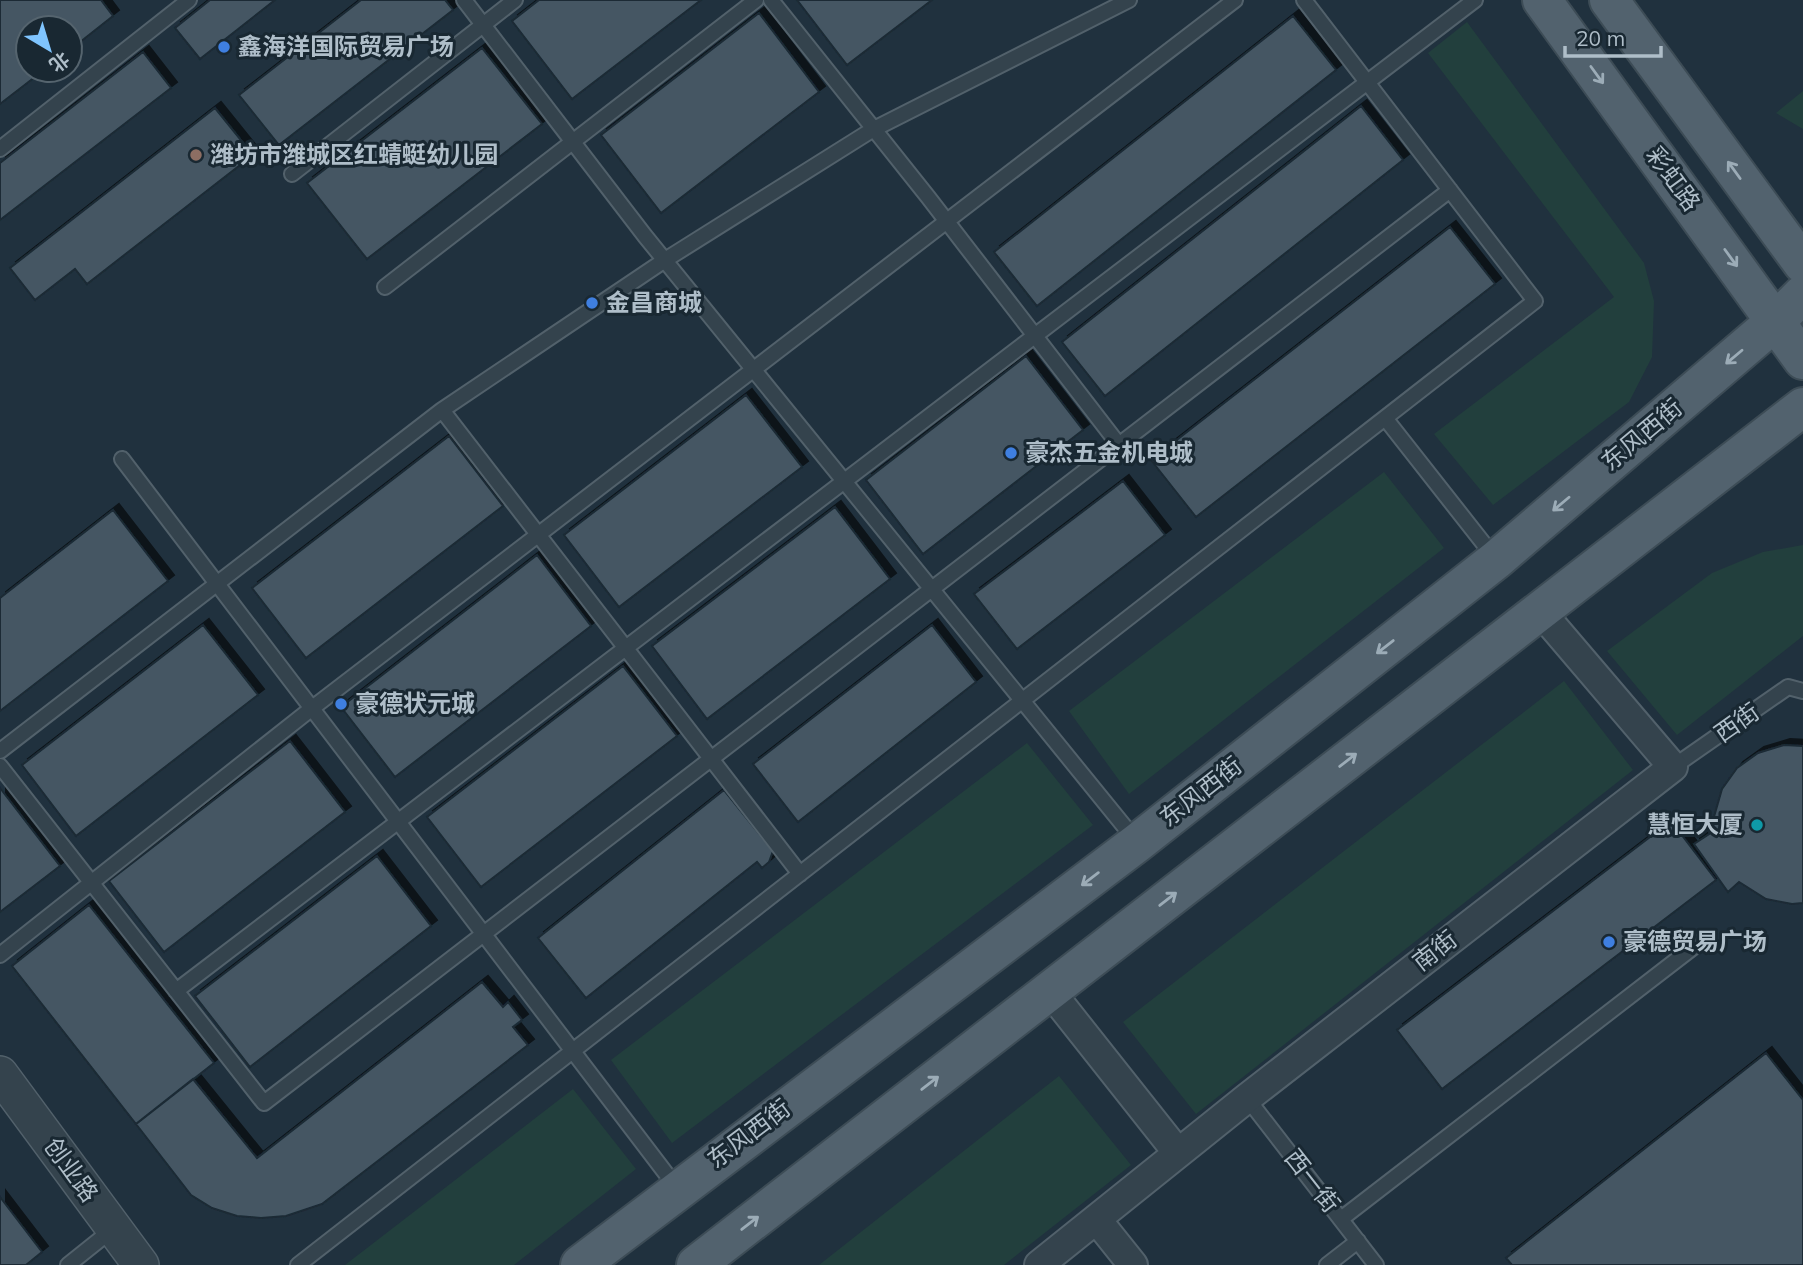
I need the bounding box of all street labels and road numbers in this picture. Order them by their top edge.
street label: 彩虹路 [1641,140,1707,216]
street label: 东风西街 [1595,392,1688,477]
street label: 西街 [1708,696,1765,748]
street label: 东风西街 [1153,750,1247,833]
street label: 南街 [1406,924,1463,977]
street label: 东风西街 [701,1092,796,1174]
street label: 创业路 [39,1131,105,1207]
street label: 西一街 [1279,1143,1347,1218]

